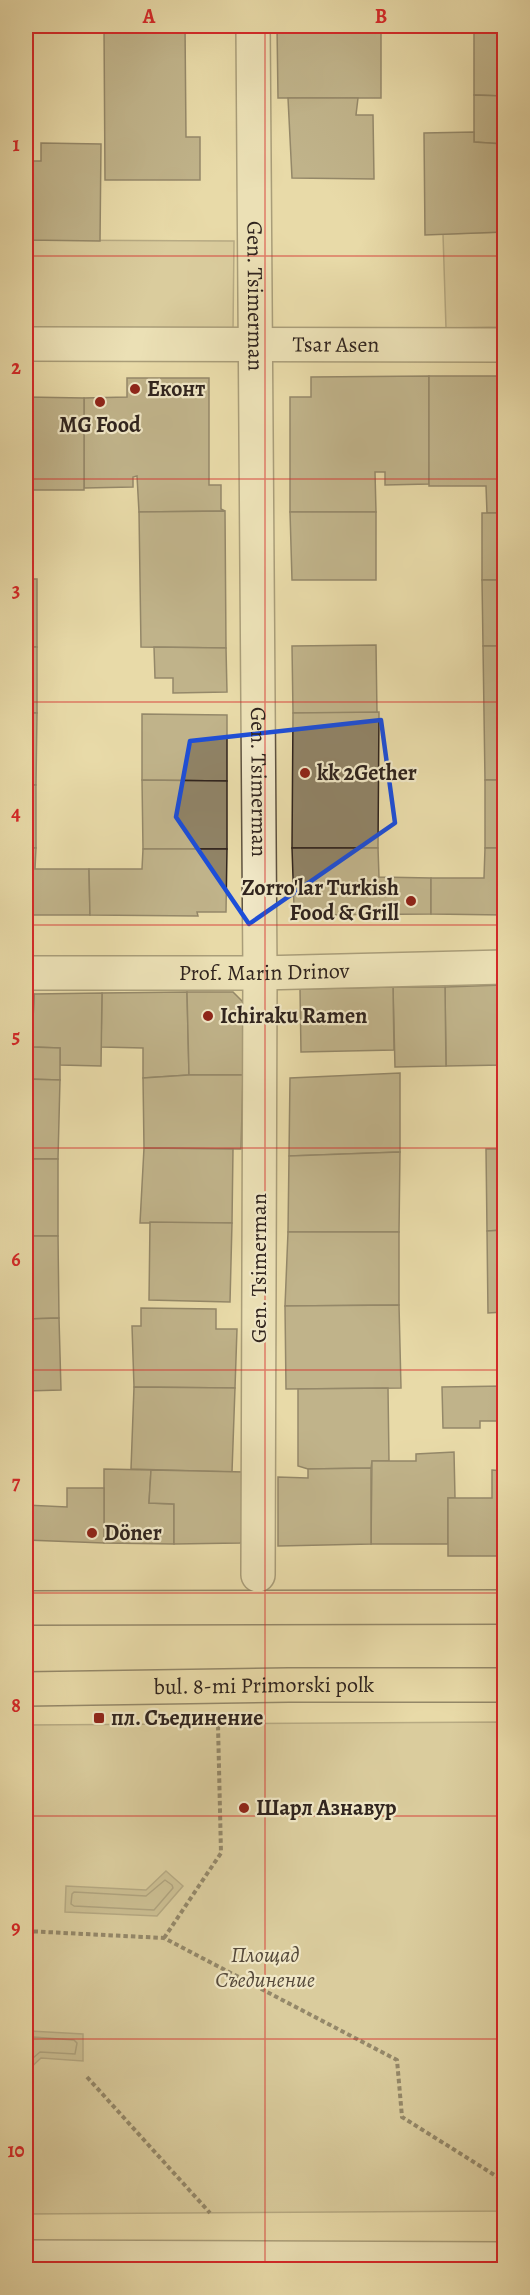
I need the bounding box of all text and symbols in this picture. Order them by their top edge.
text: A [142,3,156,30]
text: B [375,3,387,30]
text: 1 [12,131,20,158]
street label: Gen. Tsimerman [239,221,271,371]
street label: Tsar Asen [293,330,379,360]
text: 2 [11,354,21,381]
place label: Еконт [147,374,205,404]
marker: Еконт [128,382,142,396]
marker: MG Food [93,395,107,409]
place label: MG Food [59,410,141,440]
text: 3 [12,577,20,604]
street label: Gen. Tsimerman [243,707,274,857]
place label: kk 2Gether [317,758,417,788]
marker: kk 2Gether [298,766,312,780]
text: 4 [11,800,21,827]
place label: Zorro'lar Turkish Food & Grill [242,873,399,928]
marker: Zorro'lar Turkish Food & Grill [404,894,418,908]
street label: Prof. Marin Drinov [179,956,350,988]
place label: Ichiraku Ramen [220,1001,367,1031]
marker: Ichiraku Ramen [201,1009,215,1023]
text: 5 [12,1023,20,1050]
street label: Gen. Tsimerman [244,1193,274,1343]
text: 6 [11,1246,21,1273]
text: 7 [12,1469,21,1496]
place label: Döner [104,1518,162,1548]
marker: Döner [85,1526,99,1540]
street label: bul. 8-mi Primorski polk [153,1670,374,1702]
text: 8 [11,1692,21,1719]
place label: пл. Съединение [111,1703,263,1733]
marker: пл. Съединение [92,1711,106,1725]
place label: Шарл Азнавур [256,1793,397,1823]
marker: Шарл Азнавур [237,1801,251,1815]
text: 9 [11,1914,21,1941]
park label: Площад Съединение [215,1940,315,1995]
text: 10 [7,2137,25,2164]

